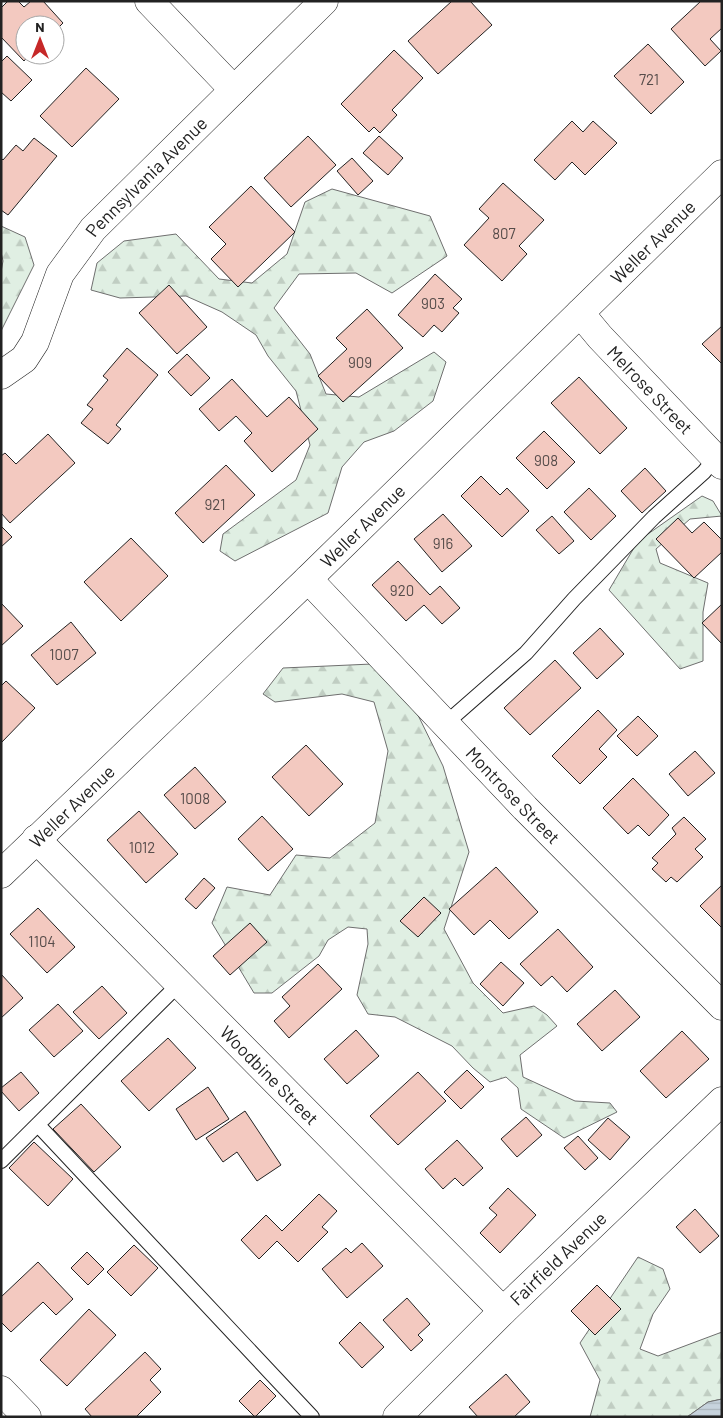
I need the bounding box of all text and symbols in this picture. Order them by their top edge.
north arrow [15,15,65,65]
text: N [35,18,45,35]
house number: 721 [639,70,659,88]
street label: Pennsylvania Avenue [80,112,211,241]
street label: Weller Avenue [606,195,700,288]
house number: 807 [492,224,516,242]
house number: 903 [421,294,445,312]
street label: Melrose Street [603,341,697,439]
house number: 909 [348,353,372,371]
house number: 908 [534,451,558,469]
street label: Weller Avenue [316,479,409,572]
house number: 921 [205,495,225,513]
house number: 916 [433,534,453,552]
house number: 920 [390,581,414,599]
house number: 1007 [49,645,79,663]
street label: Montrose Street [462,742,565,848]
street label: Weller Avenue [24,760,119,852]
house number: 1008 [180,789,210,807]
house number: 1012 [129,838,155,856]
house number: 1104 [28,932,56,950]
street label: Woodbine Street [216,1021,323,1129]
street label: Fairfield Avenue [505,1207,611,1310]

